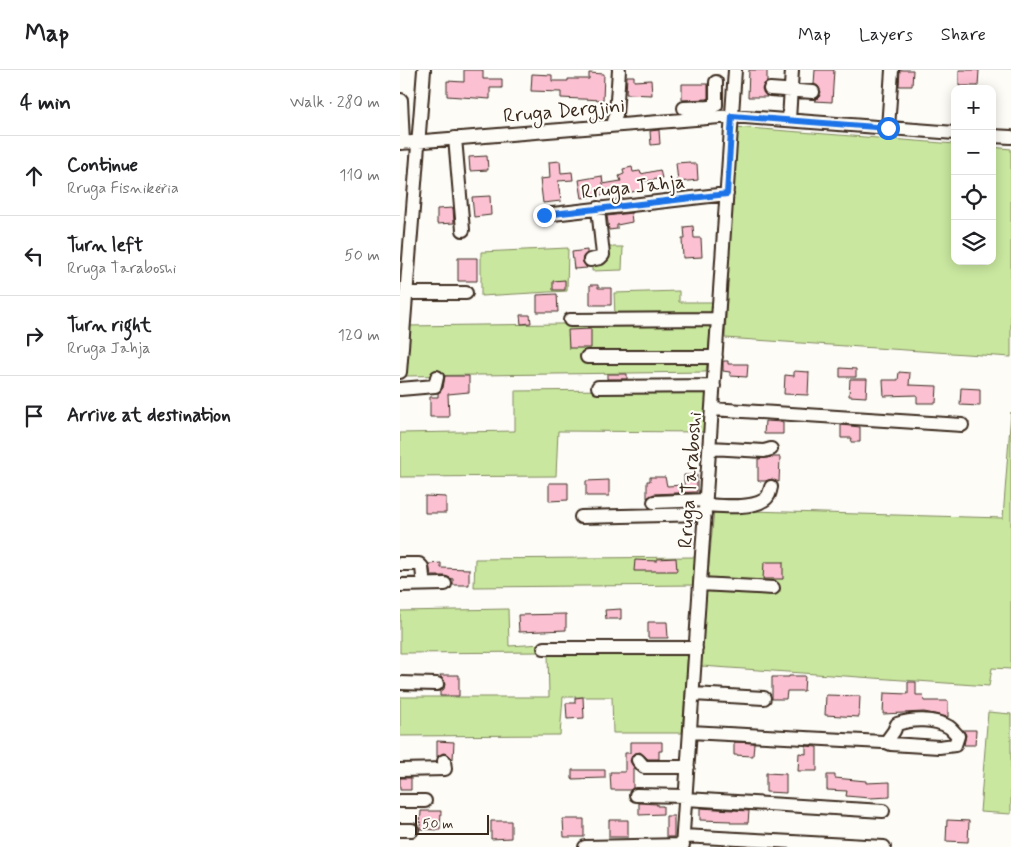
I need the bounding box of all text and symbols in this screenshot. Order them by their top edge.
text: Map [25,19,69,50]
text: Map [798,23,831,47]
text: Layers [859,23,913,47]
text: Share [941,23,986,47]
map controls [951,85,996,265]
button: + [951,85,996,130]
text: 4 min [20,89,71,117]
text: Walk · 280 m [290,92,380,113]
street label: Rruga Dergjini [502,93,626,131]
route start [877,117,900,140]
button: − [951,130,996,175]
text: Continue [67,153,138,178]
icon: ahead [20,162,48,190]
text: 110 m [339,165,380,186]
street label: Rruga Jahja [580,169,687,207]
button: locate [951,175,996,220]
text: Rruga Fisnikëria [67,178,179,199]
route end [533,204,556,227]
button: layers [951,220,996,265]
text: Turn left [67,233,143,258]
icon: left [20,242,48,270]
text: 50 m [344,245,380,266]
text: Rruga Taraboshi [67,258,176,279]
text: Turn right [67,313,151,338]
icon: right [20,322,48,350]
text: 120 m [338,325,380,346]
text: Rruga Jahja [67,338,151,359]
icon: arrive [20,402,48,430]
text: Arrive at destination [67,403,231,428]
street label: Rruga Taraboshi [672,411,710,549]
scale bar [415,812,489,835]
text: 50 m [422,815,453,833]

